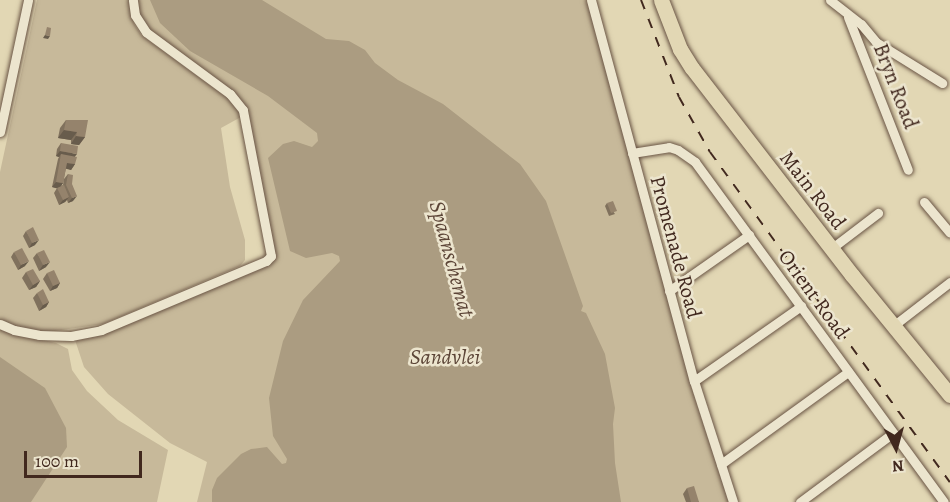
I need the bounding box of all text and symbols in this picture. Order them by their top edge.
street label: Bryn Road [868,40,924,132]
street label: Main Road [775,146,851,234]
street label: Promenade Road [645,173,707,321]
water label: Spaanschemat [423,198,479,320]
street label: Orient Road [773,244,855,344]
water label: Sandvlei [410,345,480,371]
north arrow [866,418,926,478]
scale bar [27,439,146,477]
text: 100 m [35,449,79,473]
text: N [891,454,905,477]

